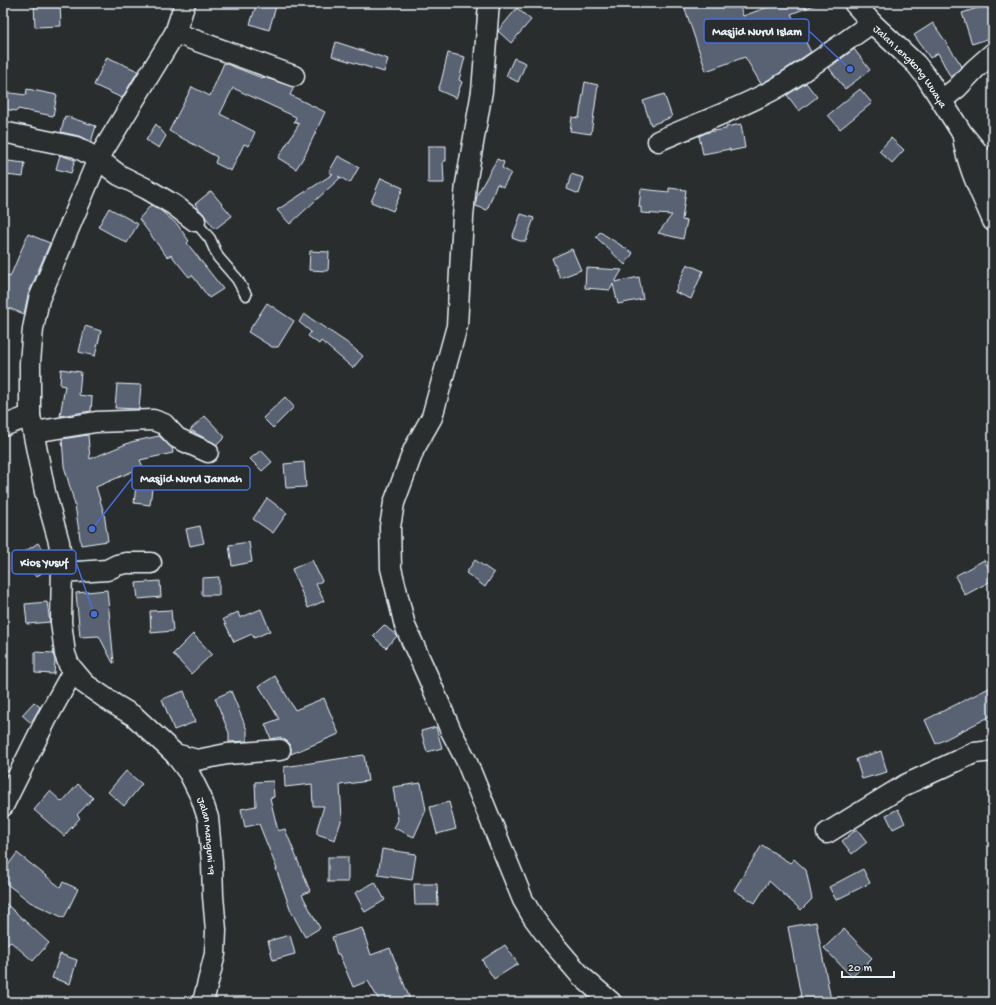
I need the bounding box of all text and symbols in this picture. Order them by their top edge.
callout: Masjid Nurul Islam [704,19,809,43]
street label: Jalan Lengkong Wuaya [870,23,949,111]
text: Masjid Nurul Islam [712,26,802,40]
callout: Masjid Nurul Jannah [132,466,250,490]
text: Masjid Nurul Jannah [140,473,242,487]
callout: Kios Yusuf [12,550,76,574]
text: Kios Yusuf [19,557,69,571]
street label: Jalan Manguni 19 [194,796,216,876]
scale bar [842,953,894,979]
text: 20 m [848,962,873,976]

